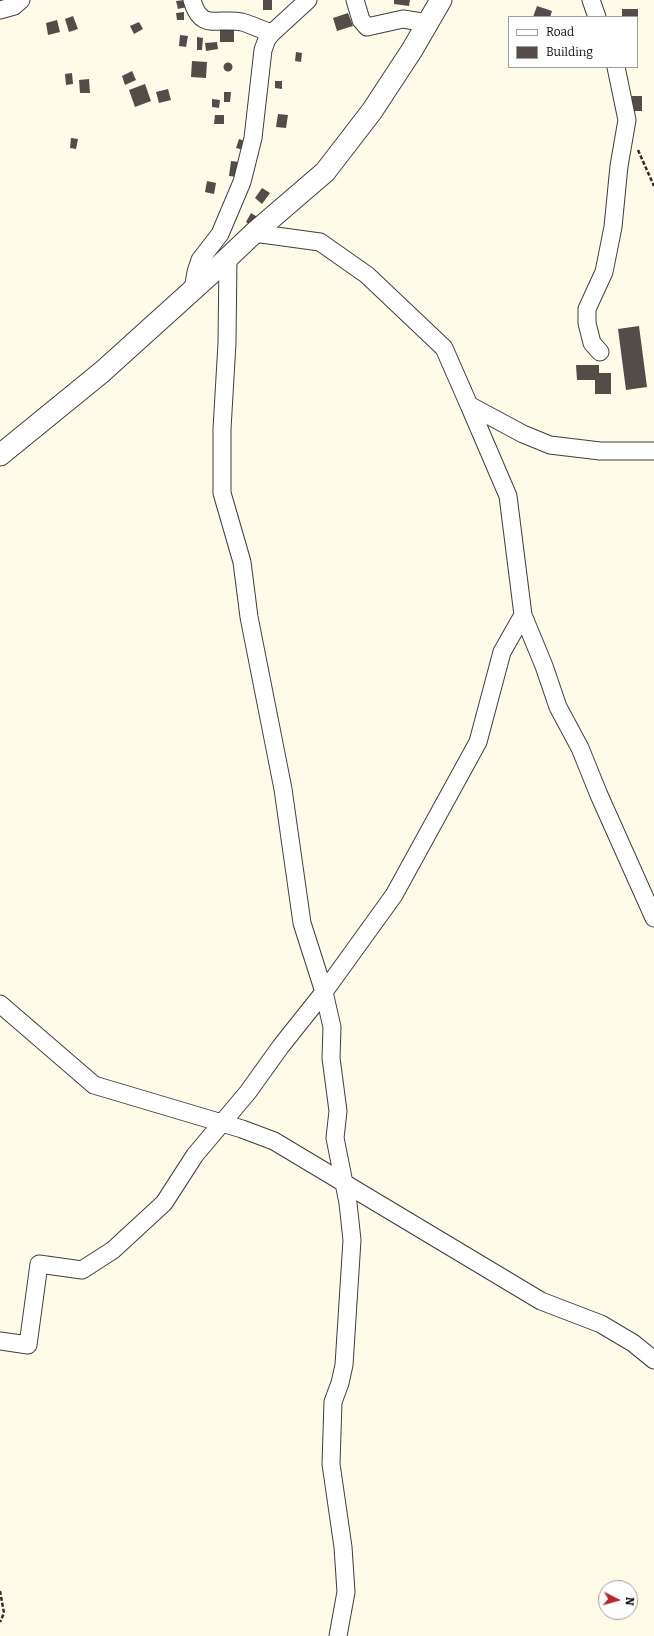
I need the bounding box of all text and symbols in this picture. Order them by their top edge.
legend [508,16,638,68]
text: Road [546,25,574,39]
text: Building [546,45,593,59]
north arrow [598,1580,638,1620]
text: N [623,1596,636,1606]

